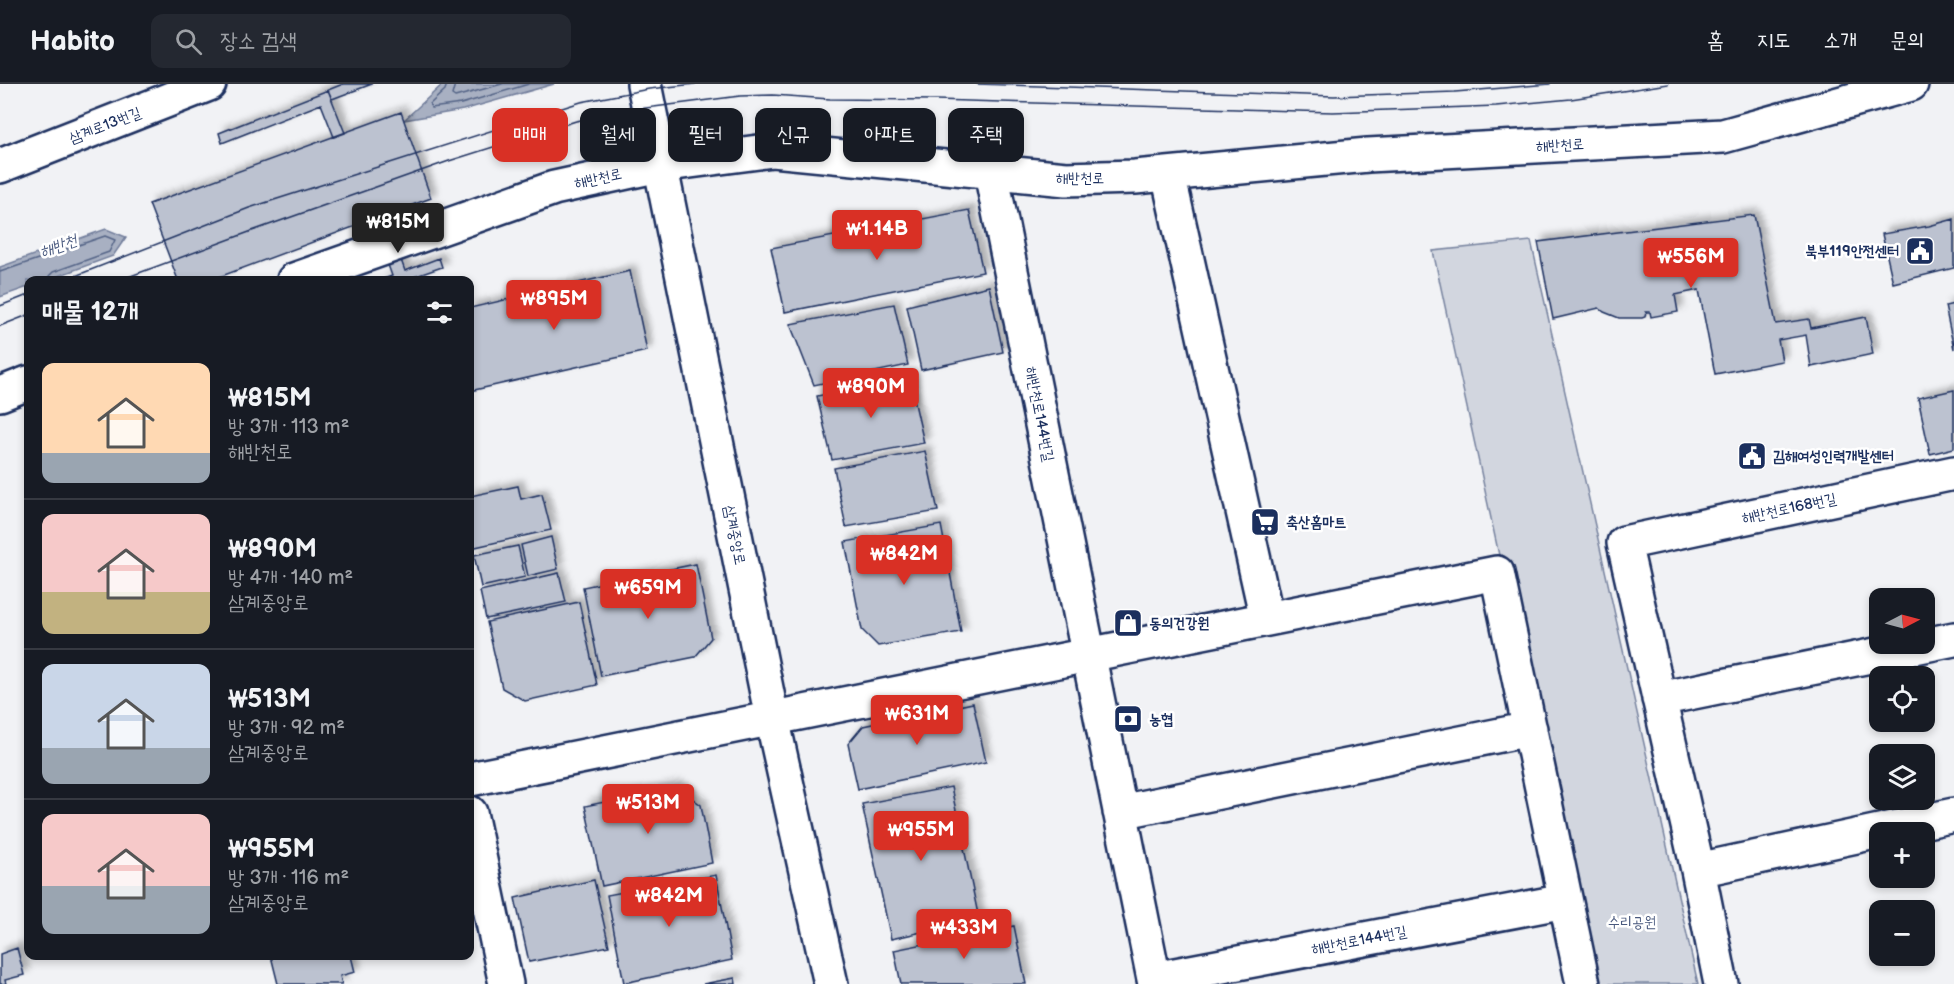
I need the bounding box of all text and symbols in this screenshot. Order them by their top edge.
search box [151,14,571,68]
text: Habito [30,25,115,58]
icon: search [172,25,205,58]
text: 장소 검색 [220,28,297,55]
text: 홈 [1707,28,1724,53]
text: 지도 [1757,28,1790,53]
text: 소개 [1823,28,1857,53]
text: 문의 [1890,28,1924,53]
street label: 삼계로13번길 [67,103,144,148]
chip: 매매 [492,108,568,162]
chip: 월세 [580,108,656,162]
chip: 필터 [668,108,743,162]
chip: 신규 [755,108,831,162]
chip: 아파트 [843,108,936,162]
chip: 주택 [948,108,1024,162]
street label: 해반천로 [1535,135,1585,156]
street label: 해반천로 [573,164,624,193]
street label: 해반천로 [1056,169,1104,188]
pin: ₩815M [356,203,440,254]
text: ₩815M [366,210,430,234]
pin: ₩1.14B [828,210,926,261]
text: ₩1.14B [846,217,908,241]
water label: 해반천 [37,230,82,262]
public building icon: 북부119안전센터 [1904,235,1936,267]
pin: ₩556M [1649,238,1733,289]
place label: 북부119안전센터 [1805,242,1899,261]
text: ₩556M [1657,245,1725,269]
pin: ₩895M [512,280,596,331]
text: ₩895M [520,287,588,311]
icon: filters [423,296,456,329]
text: 매물 12개 [42,297,138,328]
street label: 해반천로144번길 [1021,365,1058,463]
pin: ₩890M [829,368,913,419]
text: ₩890M [837,375,905,399]
text: ₩815M [228,383,311,414]
icon: home [90,387,162,459]
text: 방 3개 · 113 m² [228,415,349,439]
text: 해반천로 [228,440,292,464]
public building icon: 김해여성인력개발센터 [1736,440,1768,472]
place label: 김해여성인력개발센터 [1773,447,1894,466]
street label: 해반천로168번길 [1740,489,1838,528]
street label: 삼계중앙로 [719,504,750,567]
supermarket icon: 축산홈마트 [1249,506,1281,538]
place label: 축산홈마트 [1286,513,1346,532]
text: ₩890M [228,534,317,565]
pin: ₩842M [862,535,946,586]
icon: home [90,538,162,610]
text: ₩842M [870,542,938,566]
text: 방 4개 · 140 m² [228,566,353,590]
pin: ₩659M [606,569,690,620]
text: ₩659M [614,576,682,600]
north arrow [1869,588,1935,654]
map controls [1869,588,1935,966]
text: 삼계중앙로 [228,591,308,615]
shop icon: 동의건강원 [1112,607,1144,639]
place label: 동의건강원 [1149,614,1209,633]
button: locate [1869,666,1935,732]
text: ₩513M [228,684,311,715]
icon: home [90,688,162,760]
pin: ₩631M [875,695,959,746]
text: ₩631M [885,702,949,726]
bank icon: 농협 [1112,703,1144,735]
place label: 농협 [1149,710,1173,729]
text: 방 3개 · 92 m² [228,716,345,740]
text: 삼계중앙로 [228,741,308,765]
button: layers [1869,744,1935,810]
pin: ₩513M [606,784,690,835]
text: ₩513M [616,791,680,815]
pin: ₩955M [879,811,963,862]
text: ₩955M [888,818,954,842]
button: + [1869,822,1935,888]
text: ₩955M [228,834,315,865]
icon: home [90,838,162,910]
text: 방 3개 · 116 m² [228,866,349,890]
pin: ₩842M [627,877,711,928]
text: ₩842M [635,884,703,908]
text: 삼계중앙로 [228,891,308,915]
button: − [1869,900,1935,966]
pin: ₩433M [922,909,1006,960]
park label: 수리공원 [1608,913,1656,932]
text: ₩433M [930,916,998,940]
street label: 해반천로144번길 [1310,922,1408,959]

